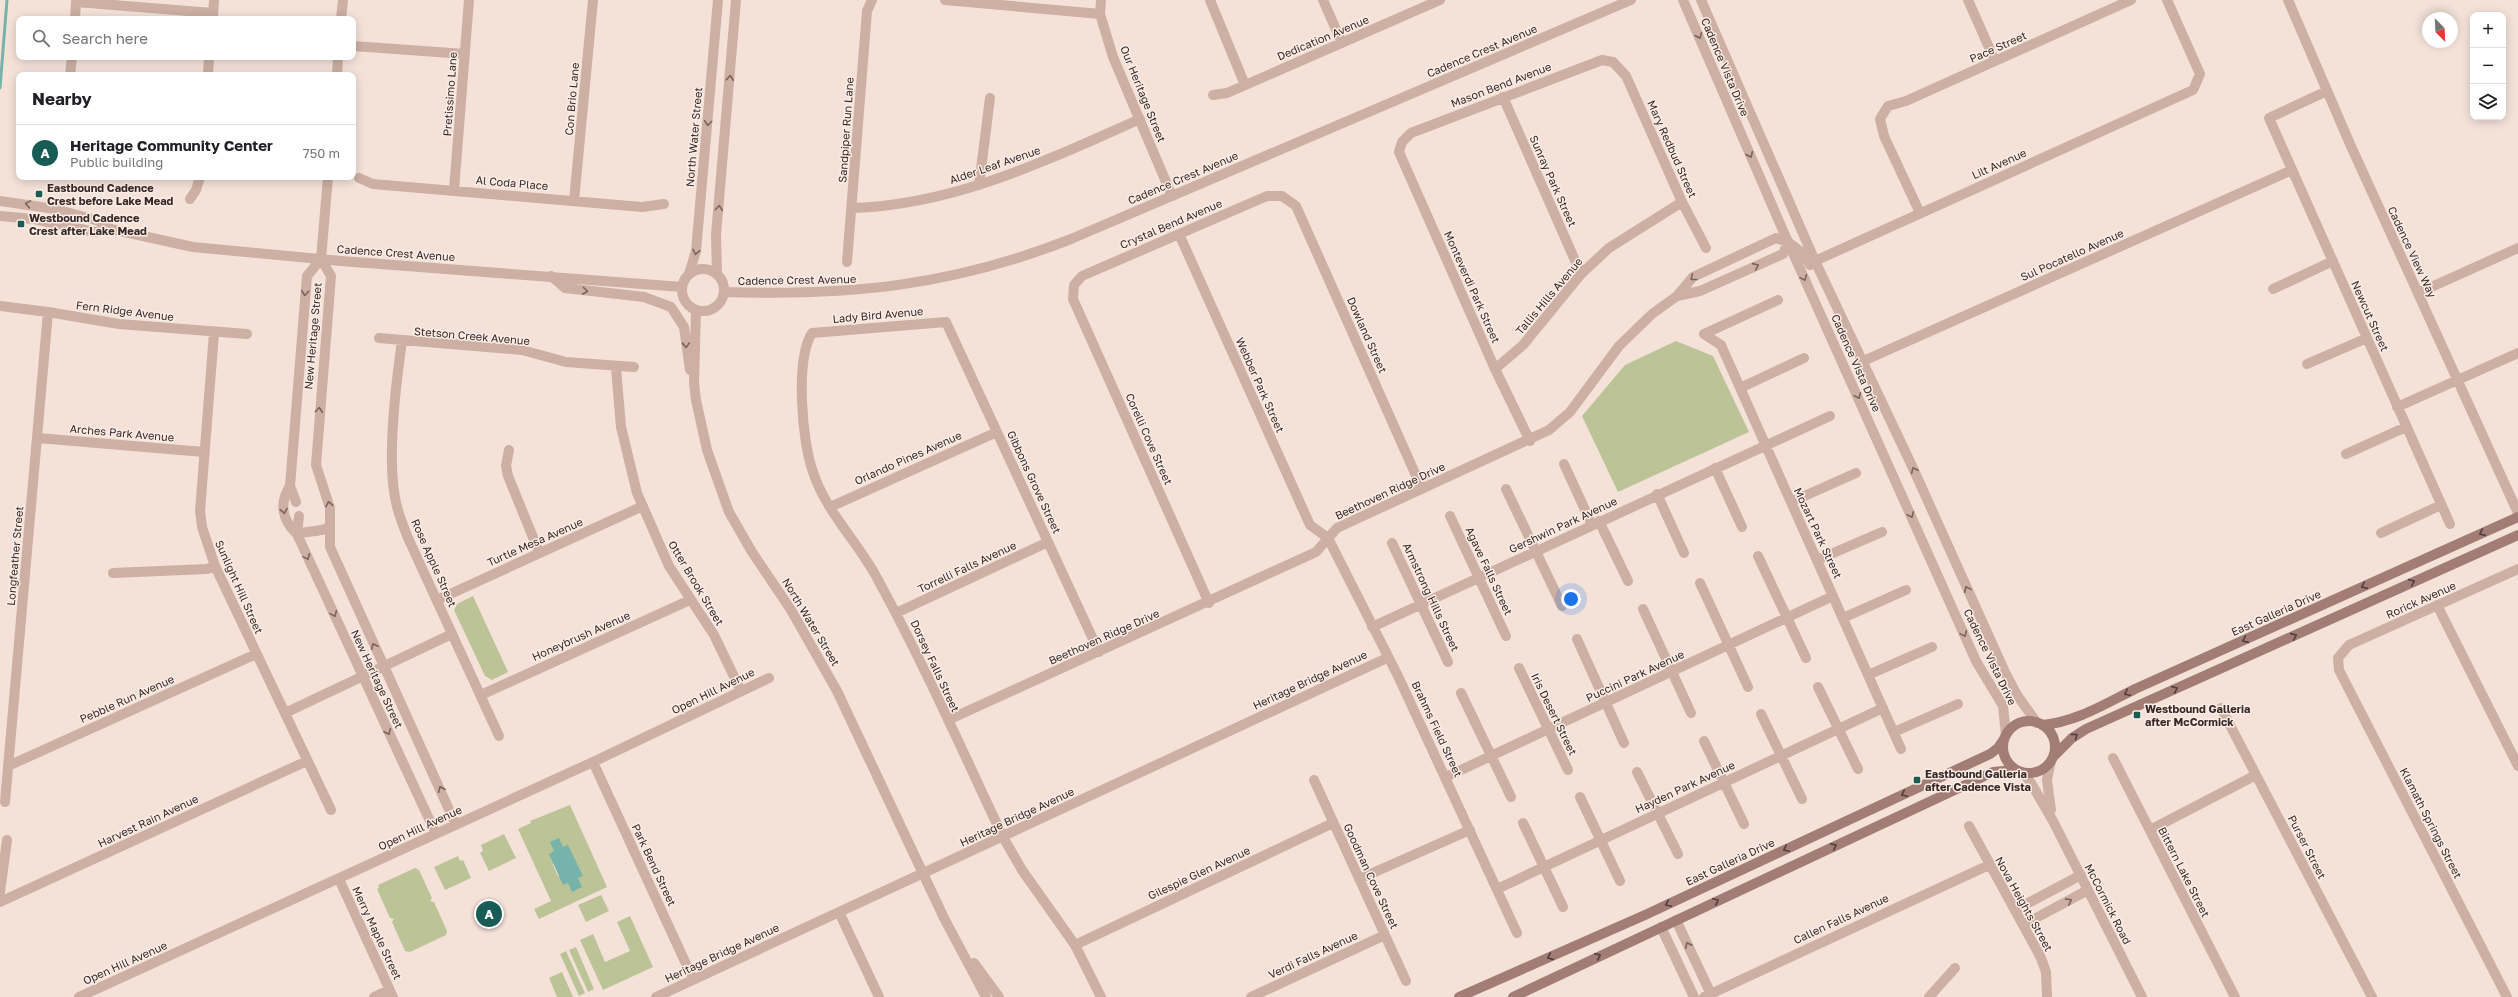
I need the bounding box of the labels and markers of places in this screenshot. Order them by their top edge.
place label: Eastbound Cadence Crest before Lake Mead [47,181,174,207]
marker: Eastbound Cadence Crest before Lake Mead [34,189,44,199]
place label: Westbound Cadence Crest after Lake Mead [29,211,147,237]
marker: Westbound Cadence Crest after Lake Mead [16,219,26,229]
place label: Westbound Galleria after McCormick [2145,702,2250,728]
marker: Westbound Galleria after McCormick [2132,710,2142,720]
place label: Eastbound Galleria after Cadence Vista [1925,767,2031,793]
marker: Eastbound Galleria after Cadence Vista [1912,775,1922,785]
pin: A [476,899,502,929]

